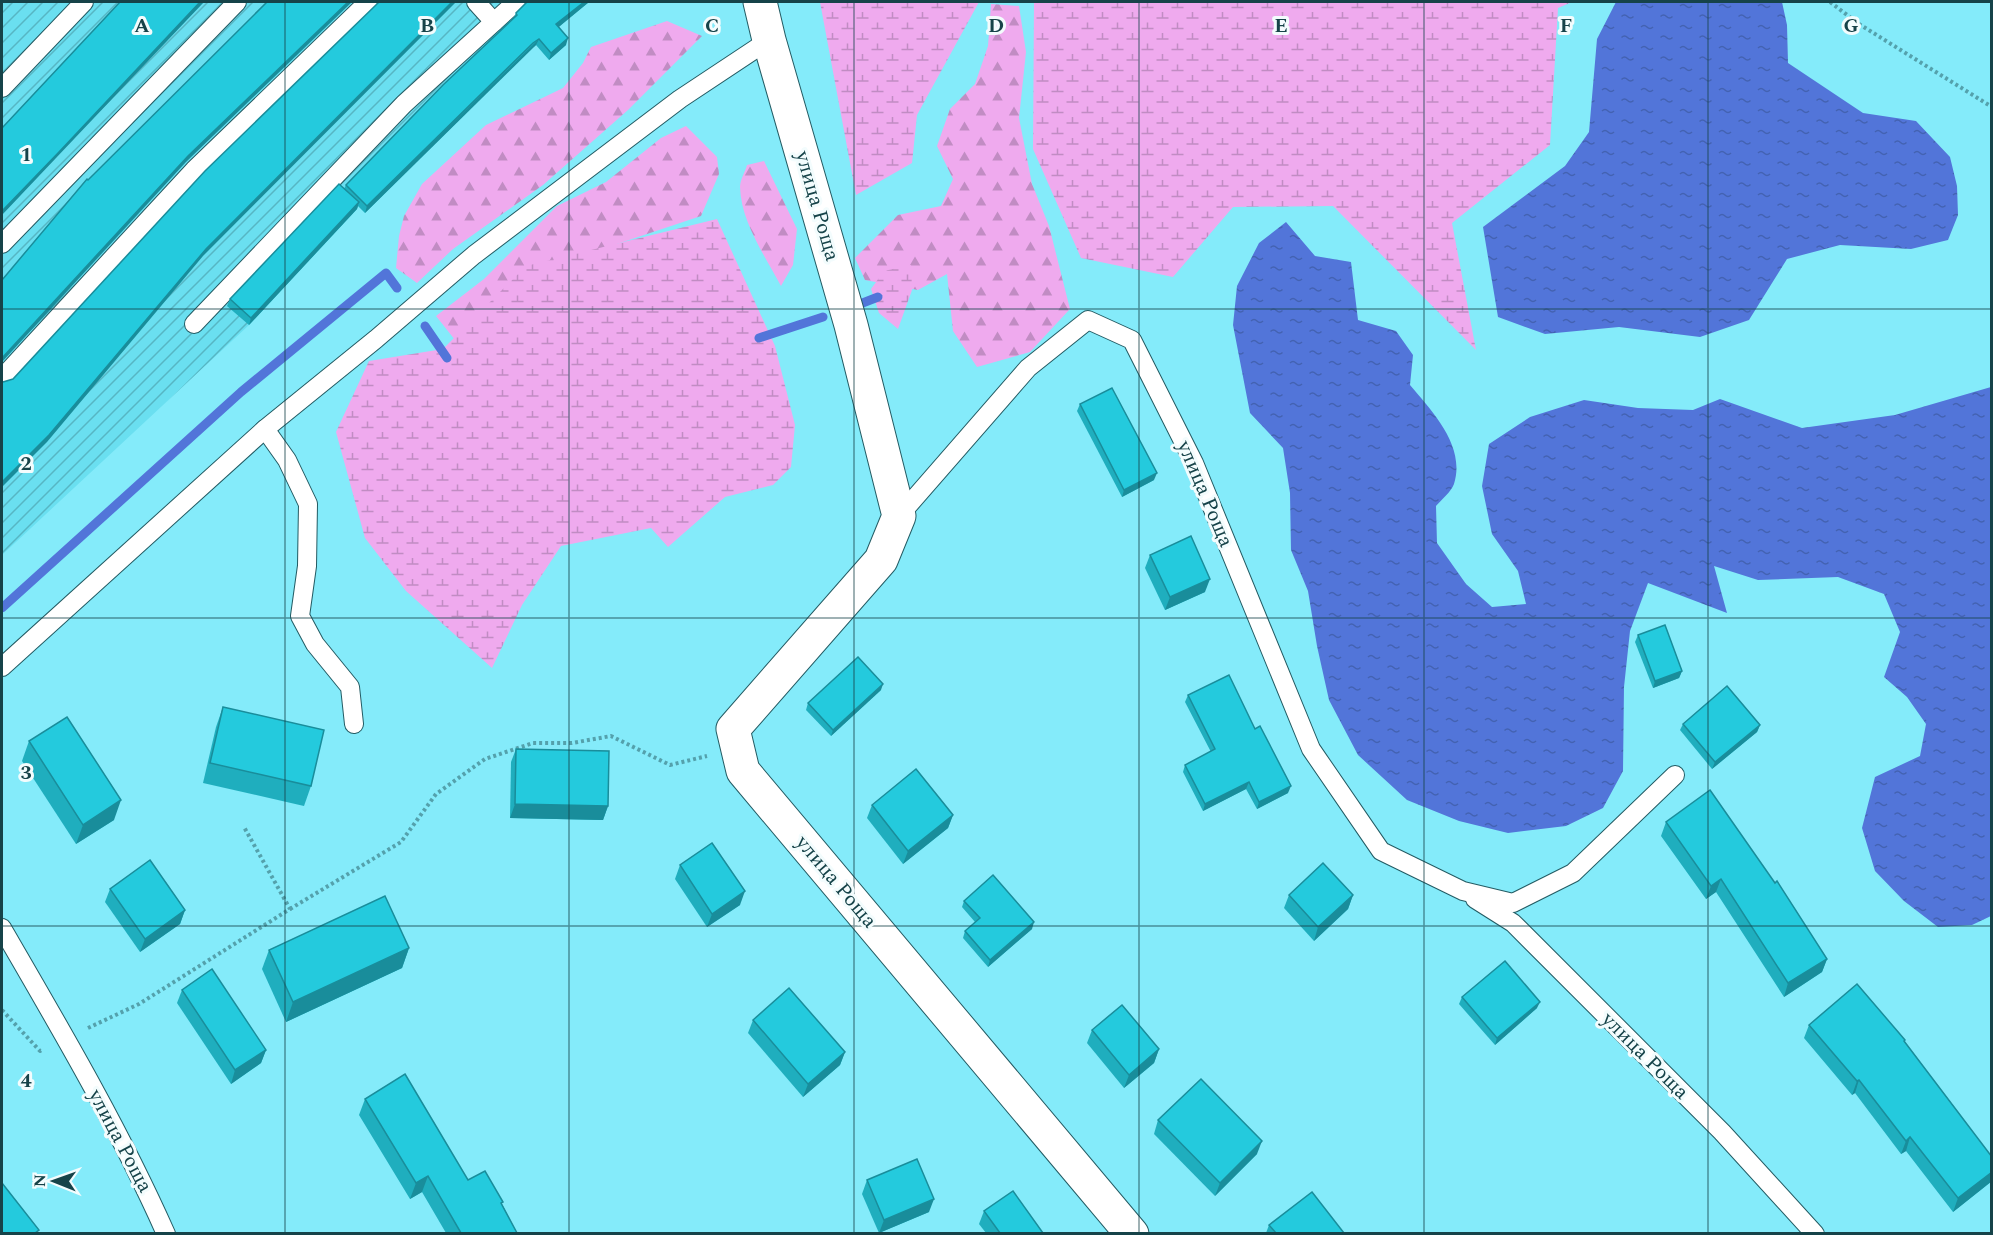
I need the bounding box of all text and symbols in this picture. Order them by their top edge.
text: A [134,11,150,41]
text: B [420,11,434,41]
text: C [705,11,719,41]
text: D [988,11,1004,41]
text: E [1274,11,1288,41]
text: F [1560,11,1572,41]
text: G [1843,11,1859,41]
text: 1 [20,140,32,170]
street label: улица Роща [786,146,848,266]
street label: улица Роща [1168,435,1242,553]
text: 2 [20,449,32,479]
text: 3 [20,758,32,788]
street label: улица Роща [787,828,885,936]
street label: улица Роща [1593,1004,1697,1108]
text: 4 [20,1066,32,1096]
street label: улица Роща [79,1083,161,1199]
north arrow [24,1151,84,1211]
text: N [28,1174,52,1187]

